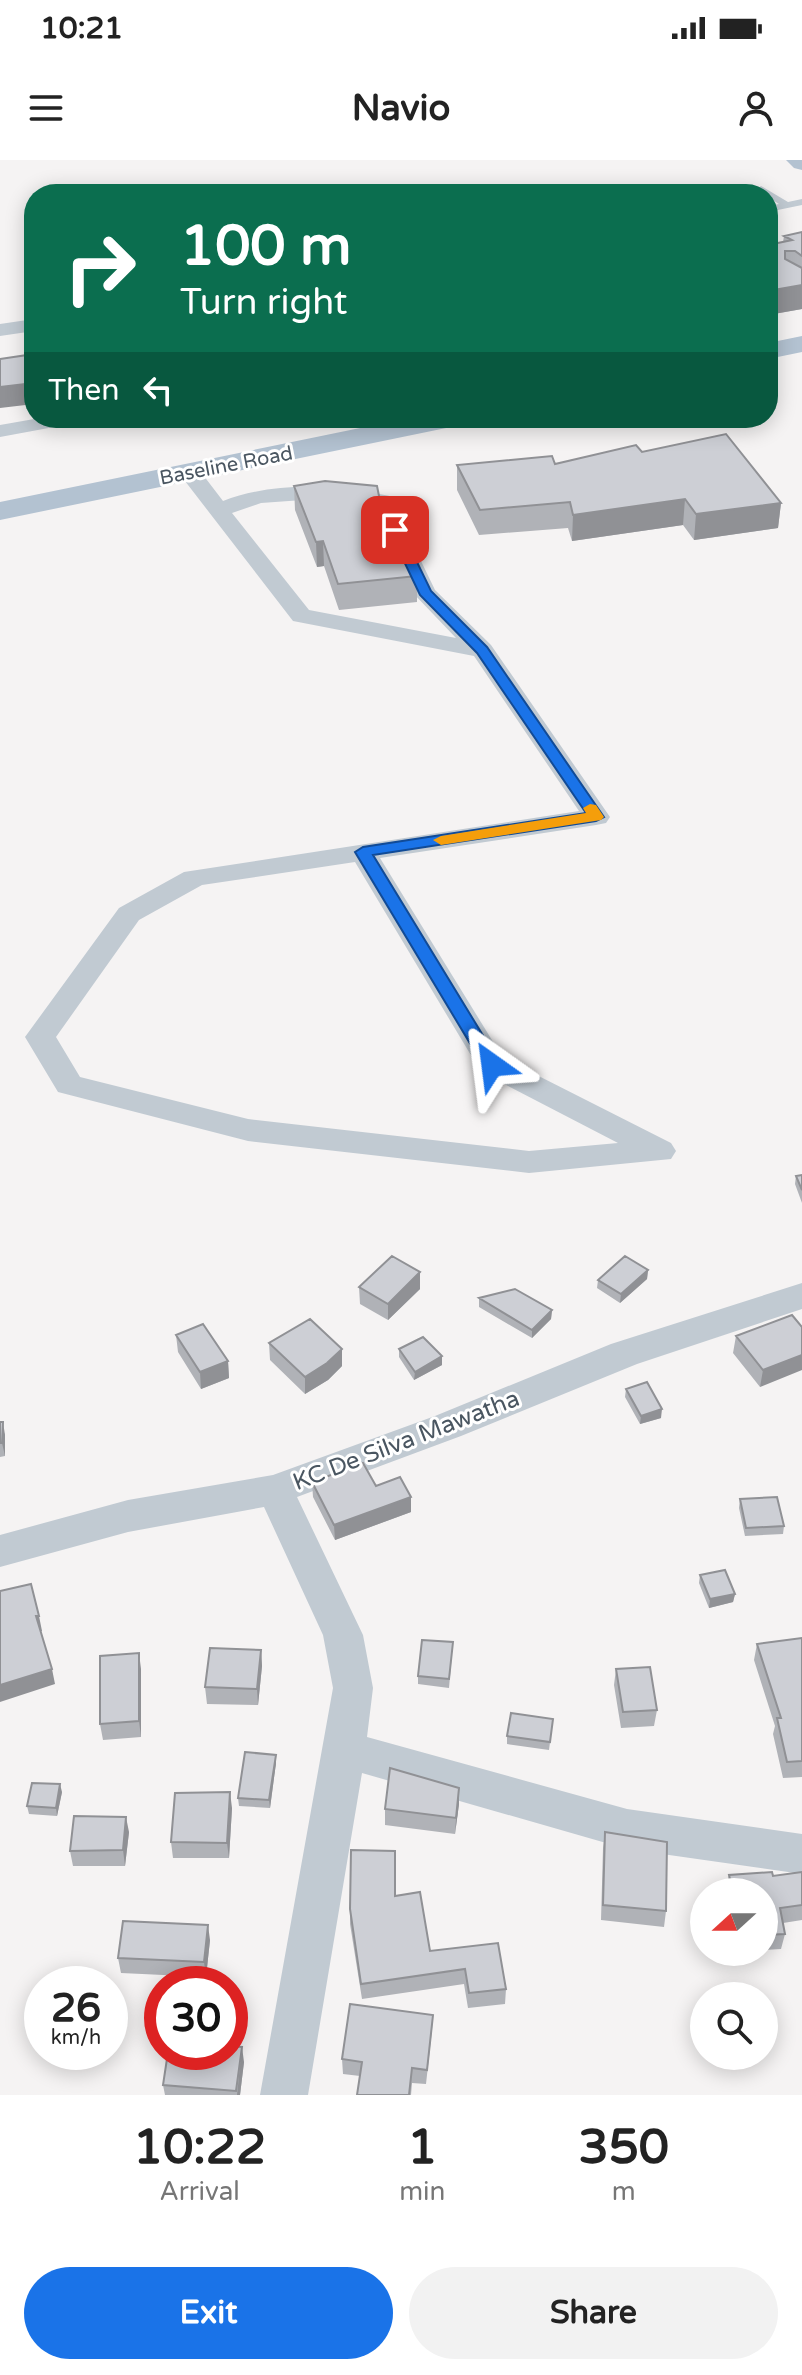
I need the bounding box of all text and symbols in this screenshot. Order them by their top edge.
text: 10:21 [40,10,123,47]
icon: menu [24,86,68,130]
icon: person [734,86,778,130]
text: Navio [352,87,450,130]
text: 100 m [180,213,351,280]
icon: right [48,216,152,320]
text: Turn right [180,281,347,324]
icon: left [136,368,180,412]
text: Then [48,372,120,409]
street label: Baseline Road [158,441,295,491]
pin [361,496,429,564]
icon: arrive [373,508,417,552]
position arrow [450,1023,534,1107]
street label: KC De Silva Mawatha [289,1384,524,1497]
north arrow [690,1878,778,1966]
map controls [690,1878,778,2070]
speed limit sign: 30 [144,1966,248,2070]
button: search [690,1982,778,2070]
text: 26 [51,1984,101,2032]
text: km/h [51,2026,101,2050]
text: 10:22 [133,2119,266,2177]
text: 1 [407,2119,437,2177]
text: 350 [578,2119,669,2177]
text: Arrival [159,2176,240,2207]
text: min [399,2176,445,2207]
text: m [612,2176,636,2207]
button: Exit [24,2267,393,2359]
button: Share [409,2267,778,2359]

